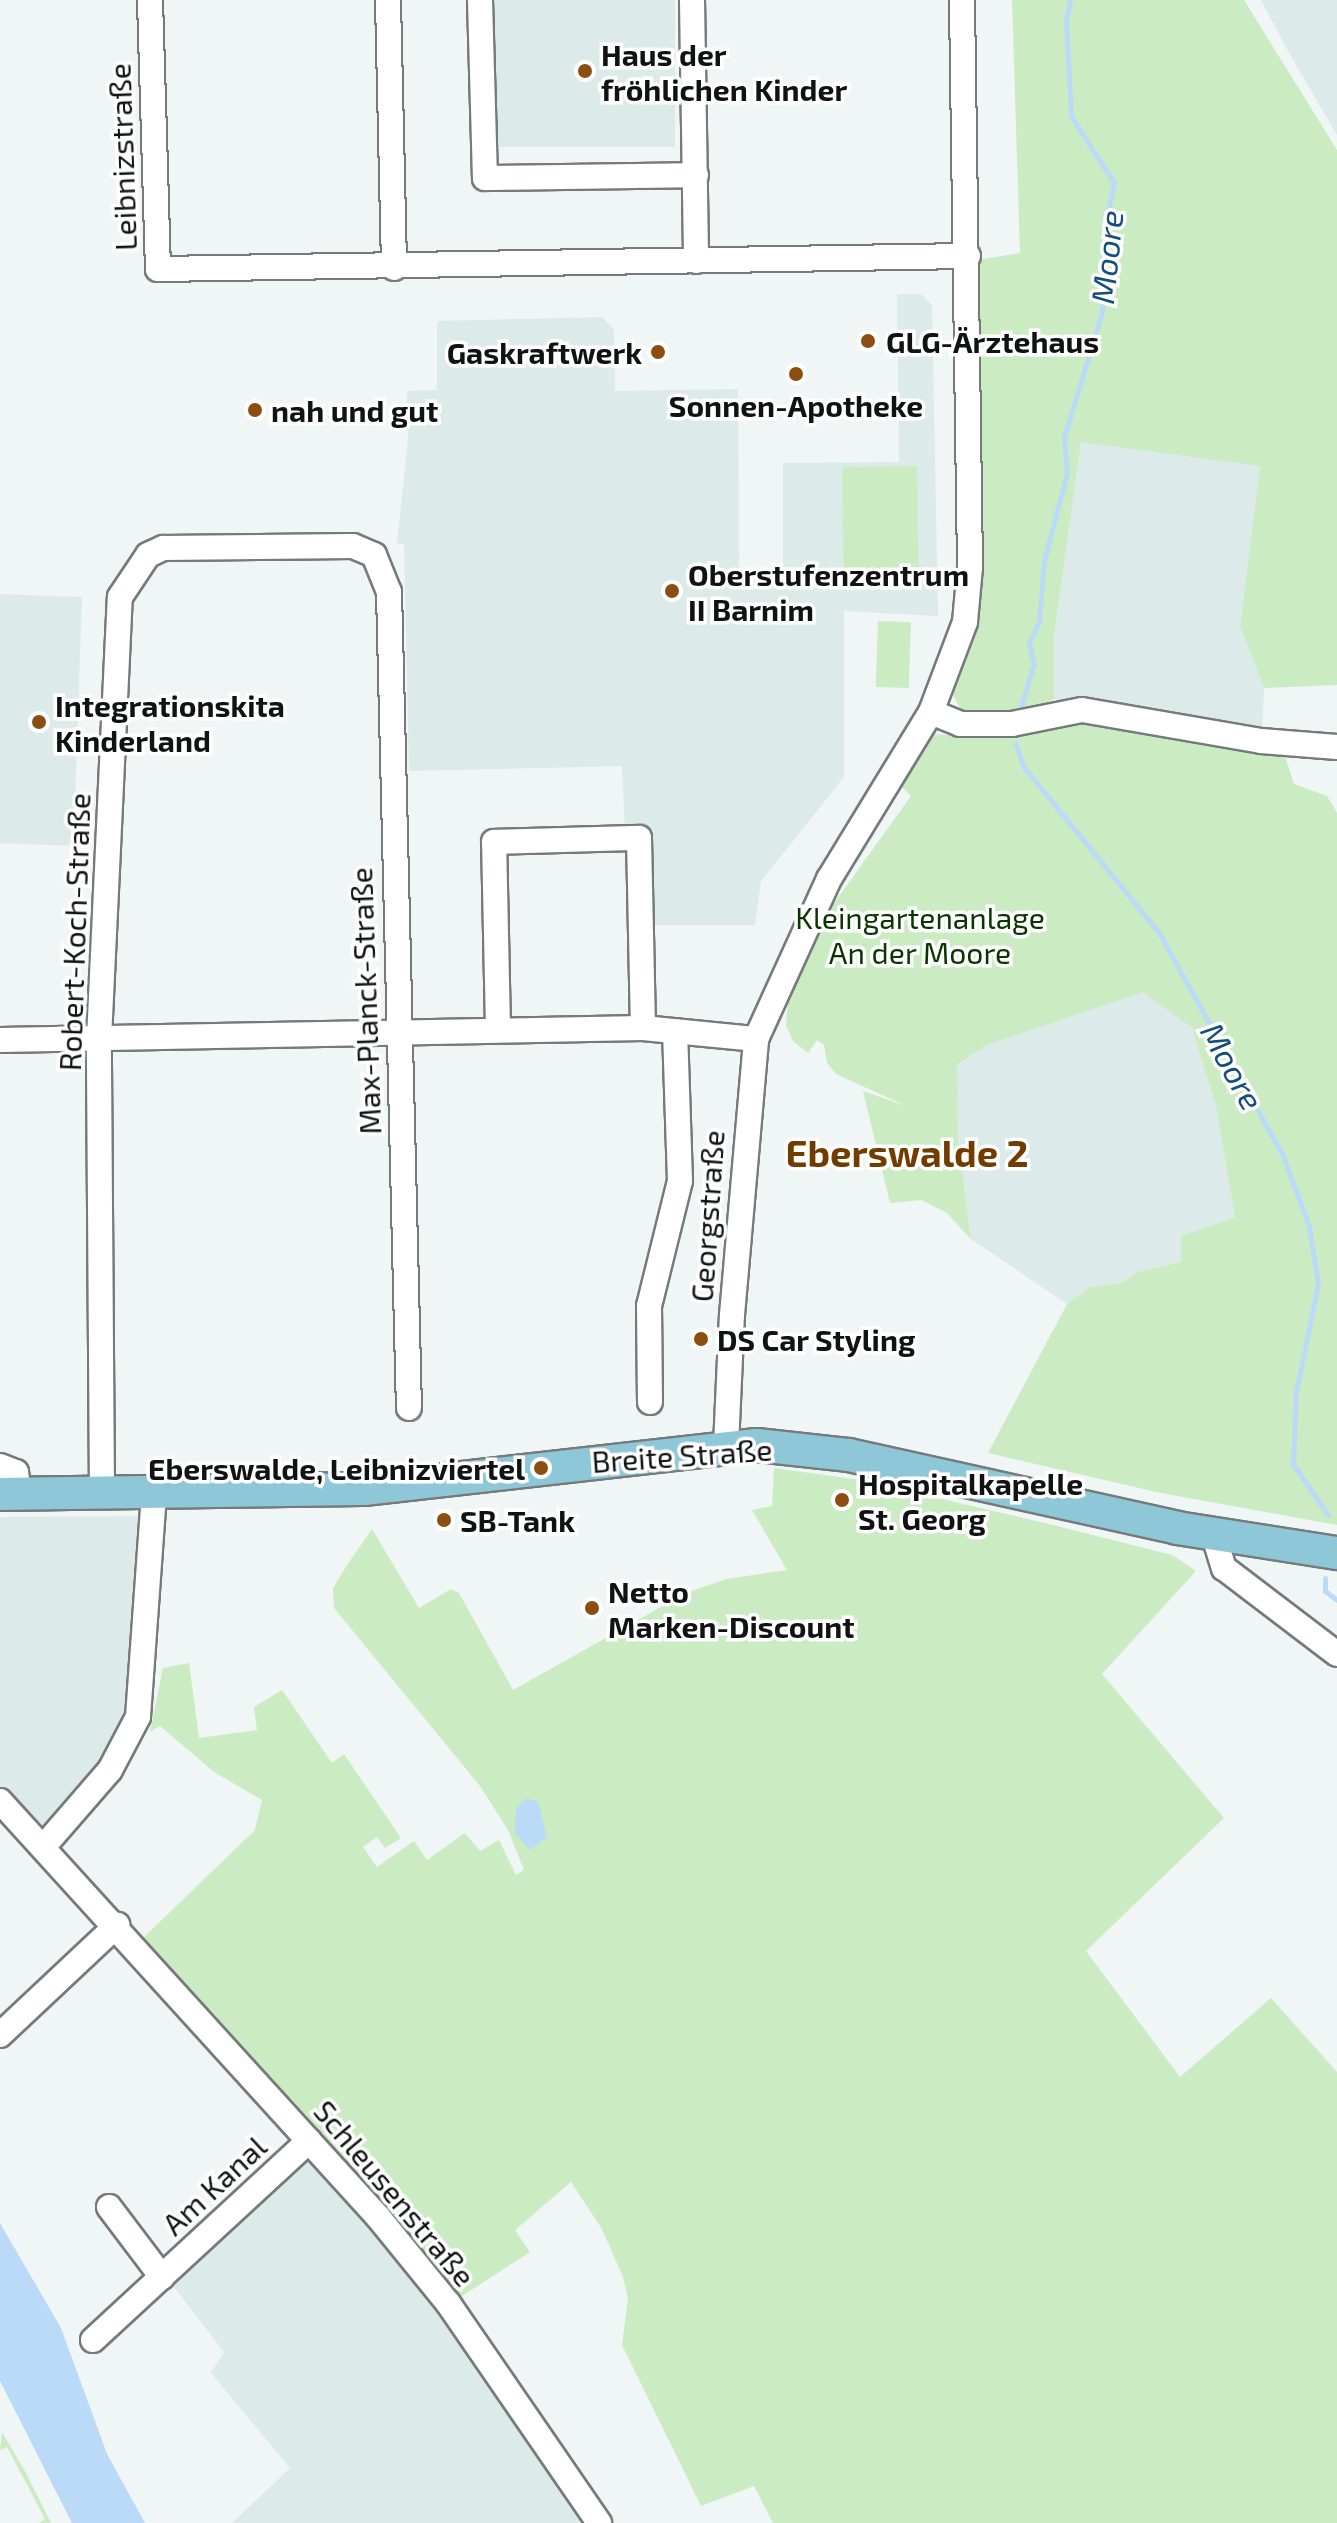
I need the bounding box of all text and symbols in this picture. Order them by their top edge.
place label: Haus der fröhlichen Kinder [601,36,847,106]
marker: Haus der fröhlichen Kinder [576,62,594,80]
street label: Leibnizstraße [101,63,143,251]
water label: Moore [1082,208,1130,306]
place label: GLG-Ärztehaus [886,323,1099,359]
marker: GLG-Ärztehaus [857,330,879,352]
place label: Gaskraftwerk [447,334,642,370]
marker: Gaskraftwerk [649,343,667,361]
marker: Sonnen-Apotheke [787,365,805,383]
place label: Sonnen-Apotheke [669,387,923,423]
place label: nah und gut [271,392,438,428]
marker: nah und gut [246,401,264,419]
place label: Oberstufenzentrum II Barnim [688,556,969,626]
marker: Oberstufenzentrum II Barnim [663,582,681,600]
place label: Integrationskita Kinderland [55,687,285,758]
marker: Integrationskita Kinderland [30,713,48,731]
street label: Robert-Koch-Straße [51,792,97,1072]
street label: Max-Planck-Straße [342,867,388,1135]
park label: Kleingartenanlage An der Moore [795,899,1045,970]
water label: Moore [1193,1016,1273,1116]
street label: Georgstraße [683,1129,731,1303]
district label: Eberswalde 2 [785,1130,1029,1176]
place label: DS Car Styling [717,1321,916,1357]
marker: DS Car Styling [692,1330,710,1348]
street label: Breite Straße [590,1431,774,1479]
place label: Eberswalde, Leibnizviertel [148,1450,525,1486]
marker: Eberswalde, Leibnizviertel [532,1459,550,1477]
place label: Hospitalkapelle St. Georg [858,1465,1083,1536]
marker: Hospitalkapelle St. Georg [833,1491,851,1509]
place label: SB-Tank [460,1502,575,1538]
marker: SB-Tank [435,1511,453,1529]
place label: Netto Marken-Discount [608,1573,855,1644]
marker: Netto Marken-Discount [583,1599,601,1617]
street label: Schleusenstraße [307,2093,483,2293]
street label: Am Kanal [155,2128,273,2242]

